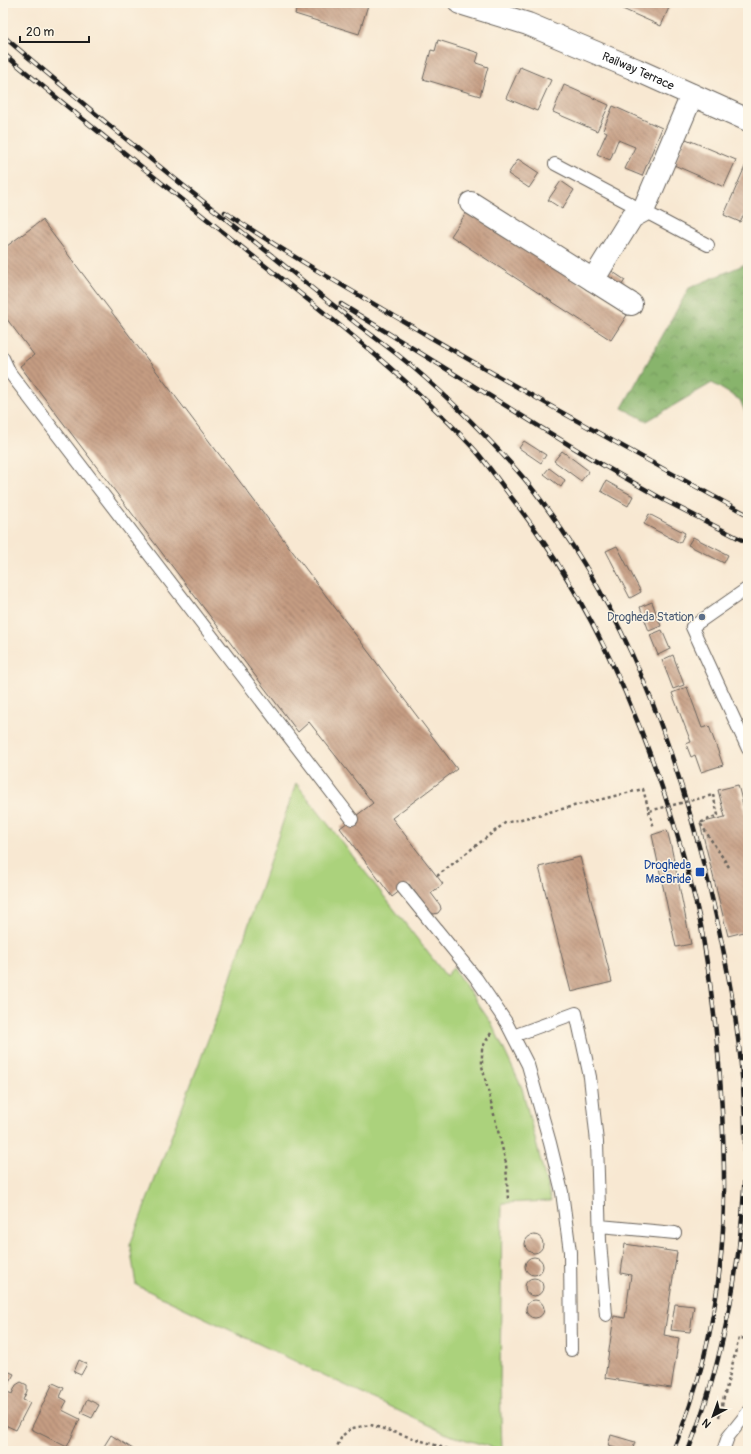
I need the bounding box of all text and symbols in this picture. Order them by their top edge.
scale bar [20,18,89,44]
text: 20 m [26,25,55,40]
street label: Railway Terrace [600,49,677,93]
place label: Drogheda Station [607,610,694,625]
marker: Drogheda Station [697,612,707,622]
place label: Drogheda MacBride [644,858,691,887]
marker: Drogheda MacBride [694,866,706,878]
north arrow [693,1396,733,1436]
text: N [699,1415,714,1431]

